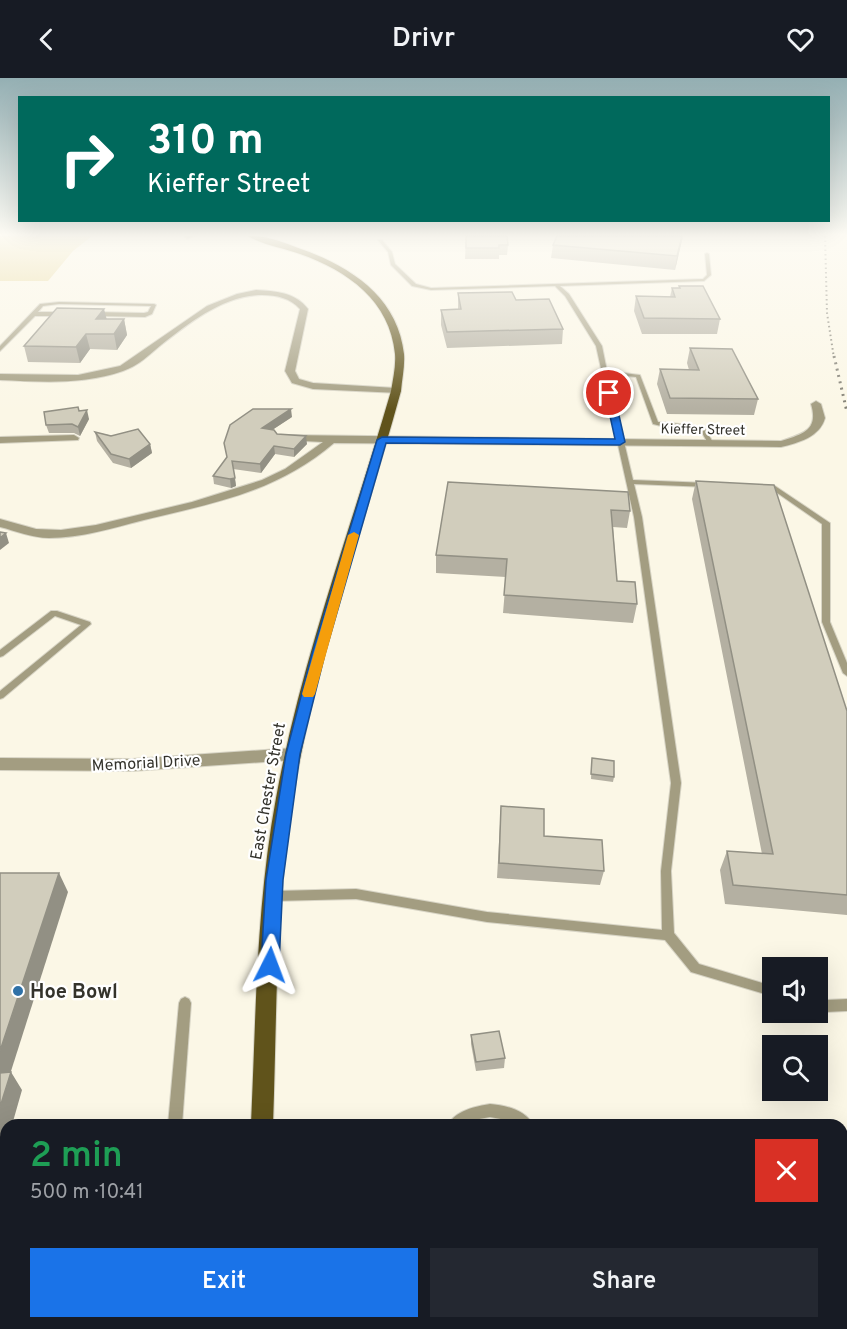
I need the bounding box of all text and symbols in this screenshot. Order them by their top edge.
text: Drivr [392,22,455,56]
icon: back [30,23,63,56]
icon: heart [784,23,817,56]
text: 310 m [147,116,264,169]
icon: right [48,120,126,198]
text: Kieffer Street [147,168,310,202]
pin [583,367,634,418]
icon: arrive [592,376,625,409]
street label: Kieffer Street [660,421,745,440]
street label: East Chester Street [247,721,291,862]
street label: Memorial Drive [91,751,201,777]
position arrow [238,933,302,997]
map controls [762,957,828,1101]
button: sound [762,957,828,1023]
place label: Hoe Bowl [30,980,118,1006]
marker: Hoe Bowl [11,984,25,998]
button: search [762,1035,828,1101]
text: 2 min [30,1134,123,1180]
button: close [755,1139,818,1202]
text: 500 m · 10:41 [30,1180,144,1206]
button: Exit [30,1248,418,1317]
button: Share [430,1248,818,1317]

